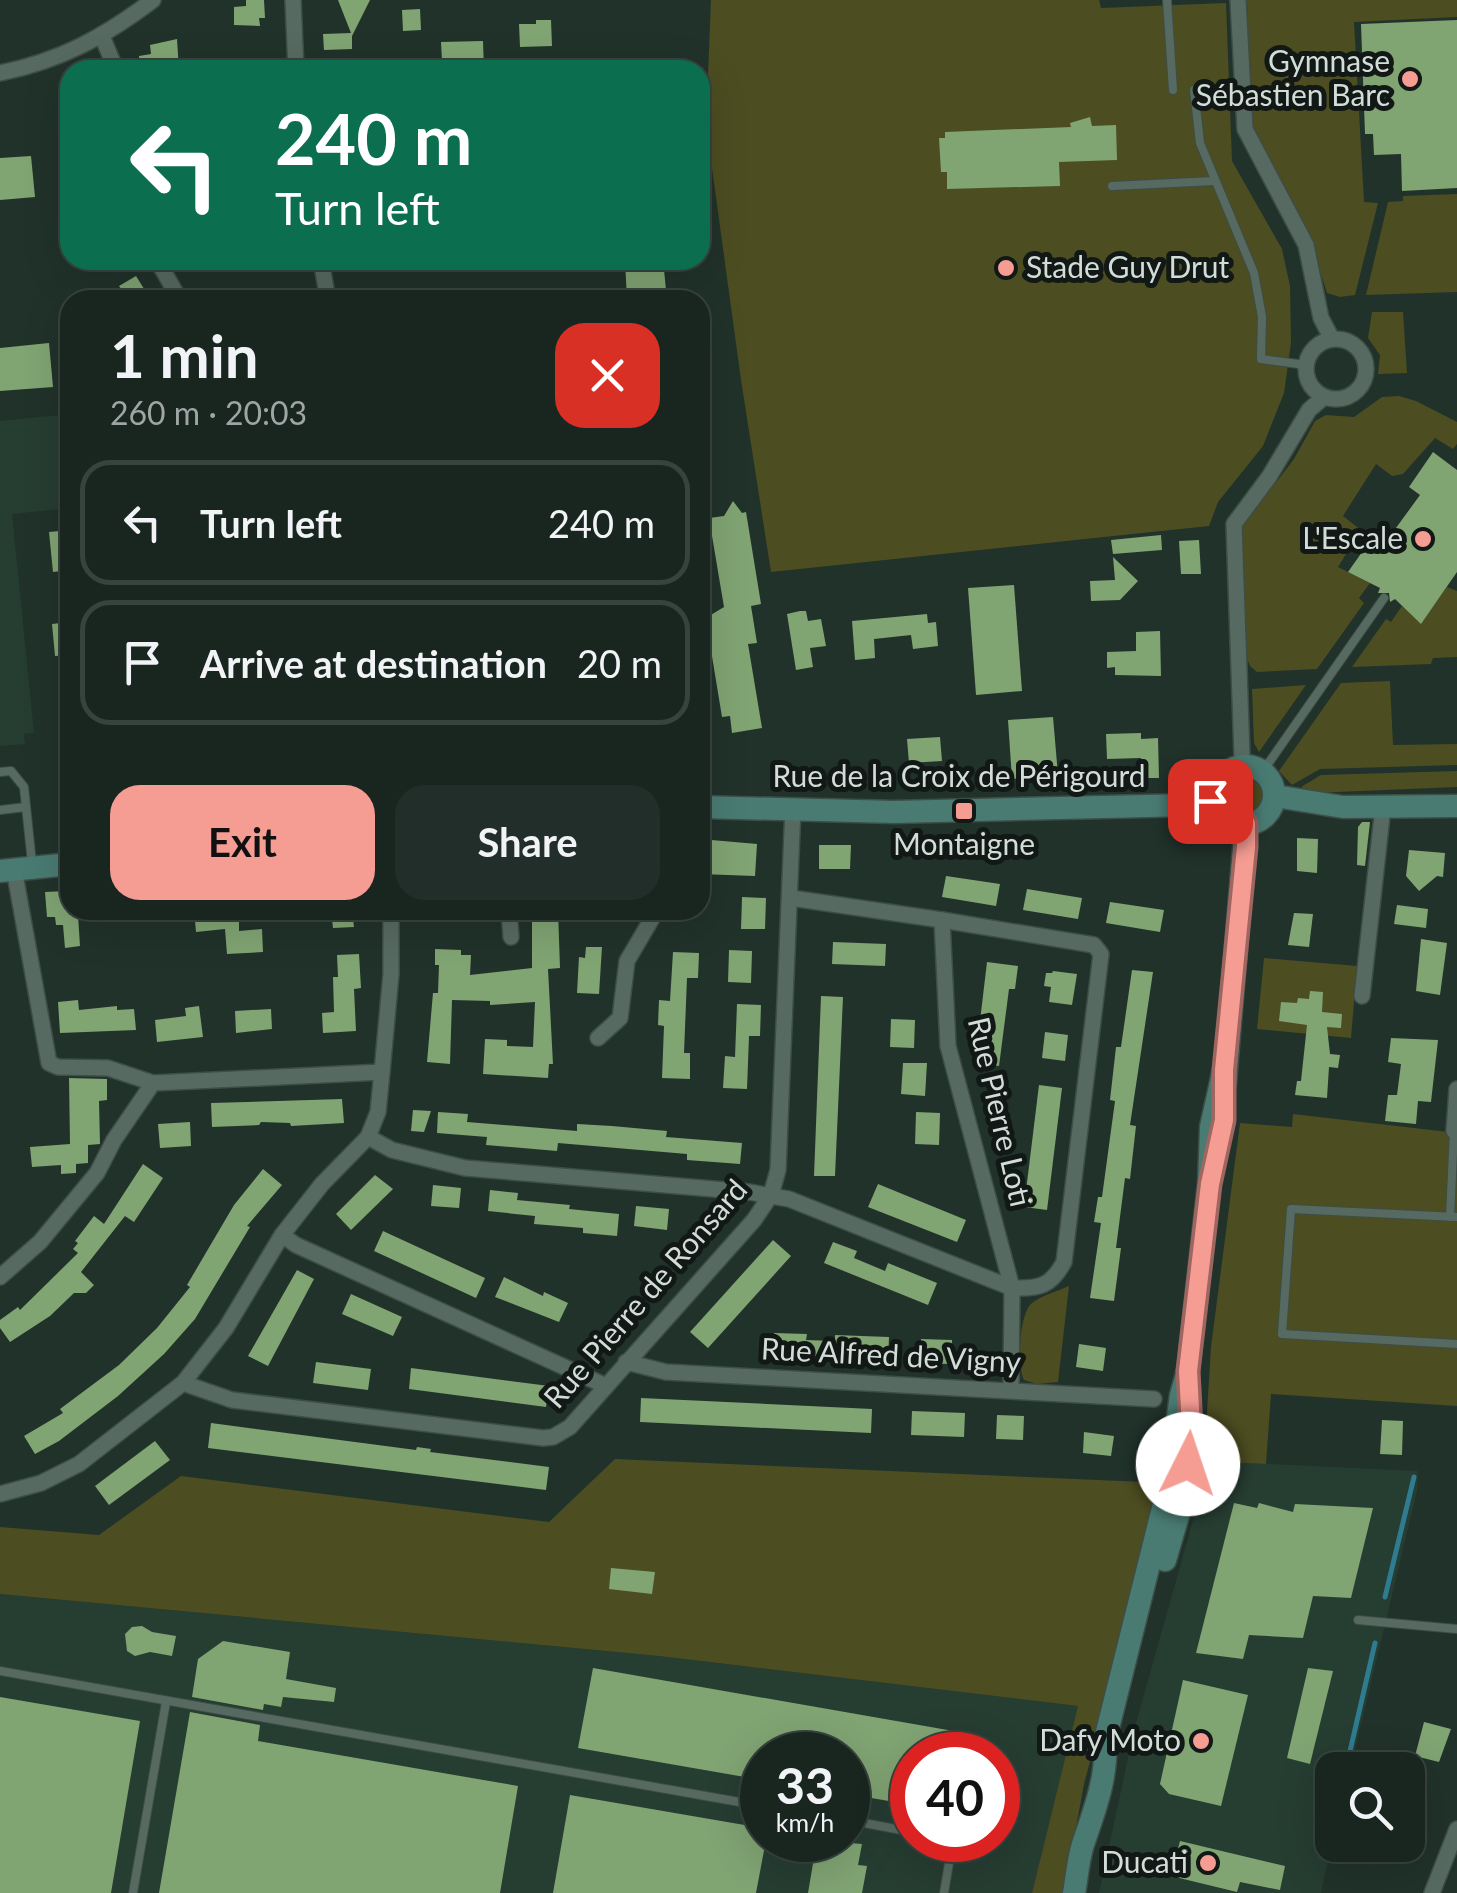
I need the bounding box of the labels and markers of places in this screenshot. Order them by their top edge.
place label: Gymnase Sébastien Barc [1196,42,1390,112]
marker: Gymnase Sébastien Barc [1399,68,1421,90]
place label: Stade Guy Drut [1026,248,1230,284]
marker: Stade Guy Drut [995,257,1017,279]
place label: L'Escale [1302,519,1403,555]
marker: L'Escale [1412,528,1434,550]
pin [1168,759,1253,844]
marker: Montaigne [953,800,975,822]
place label: Montaigne [893,825,1035,861]
place label: Dafy Moto [1039,1721,1181,1757]
marker: Dafy Moto [1190,1730,1212,1752]
place label: Ducati [1101,1843,1188,1879]
marker: Ducati [1197,1852,1219,1874]

